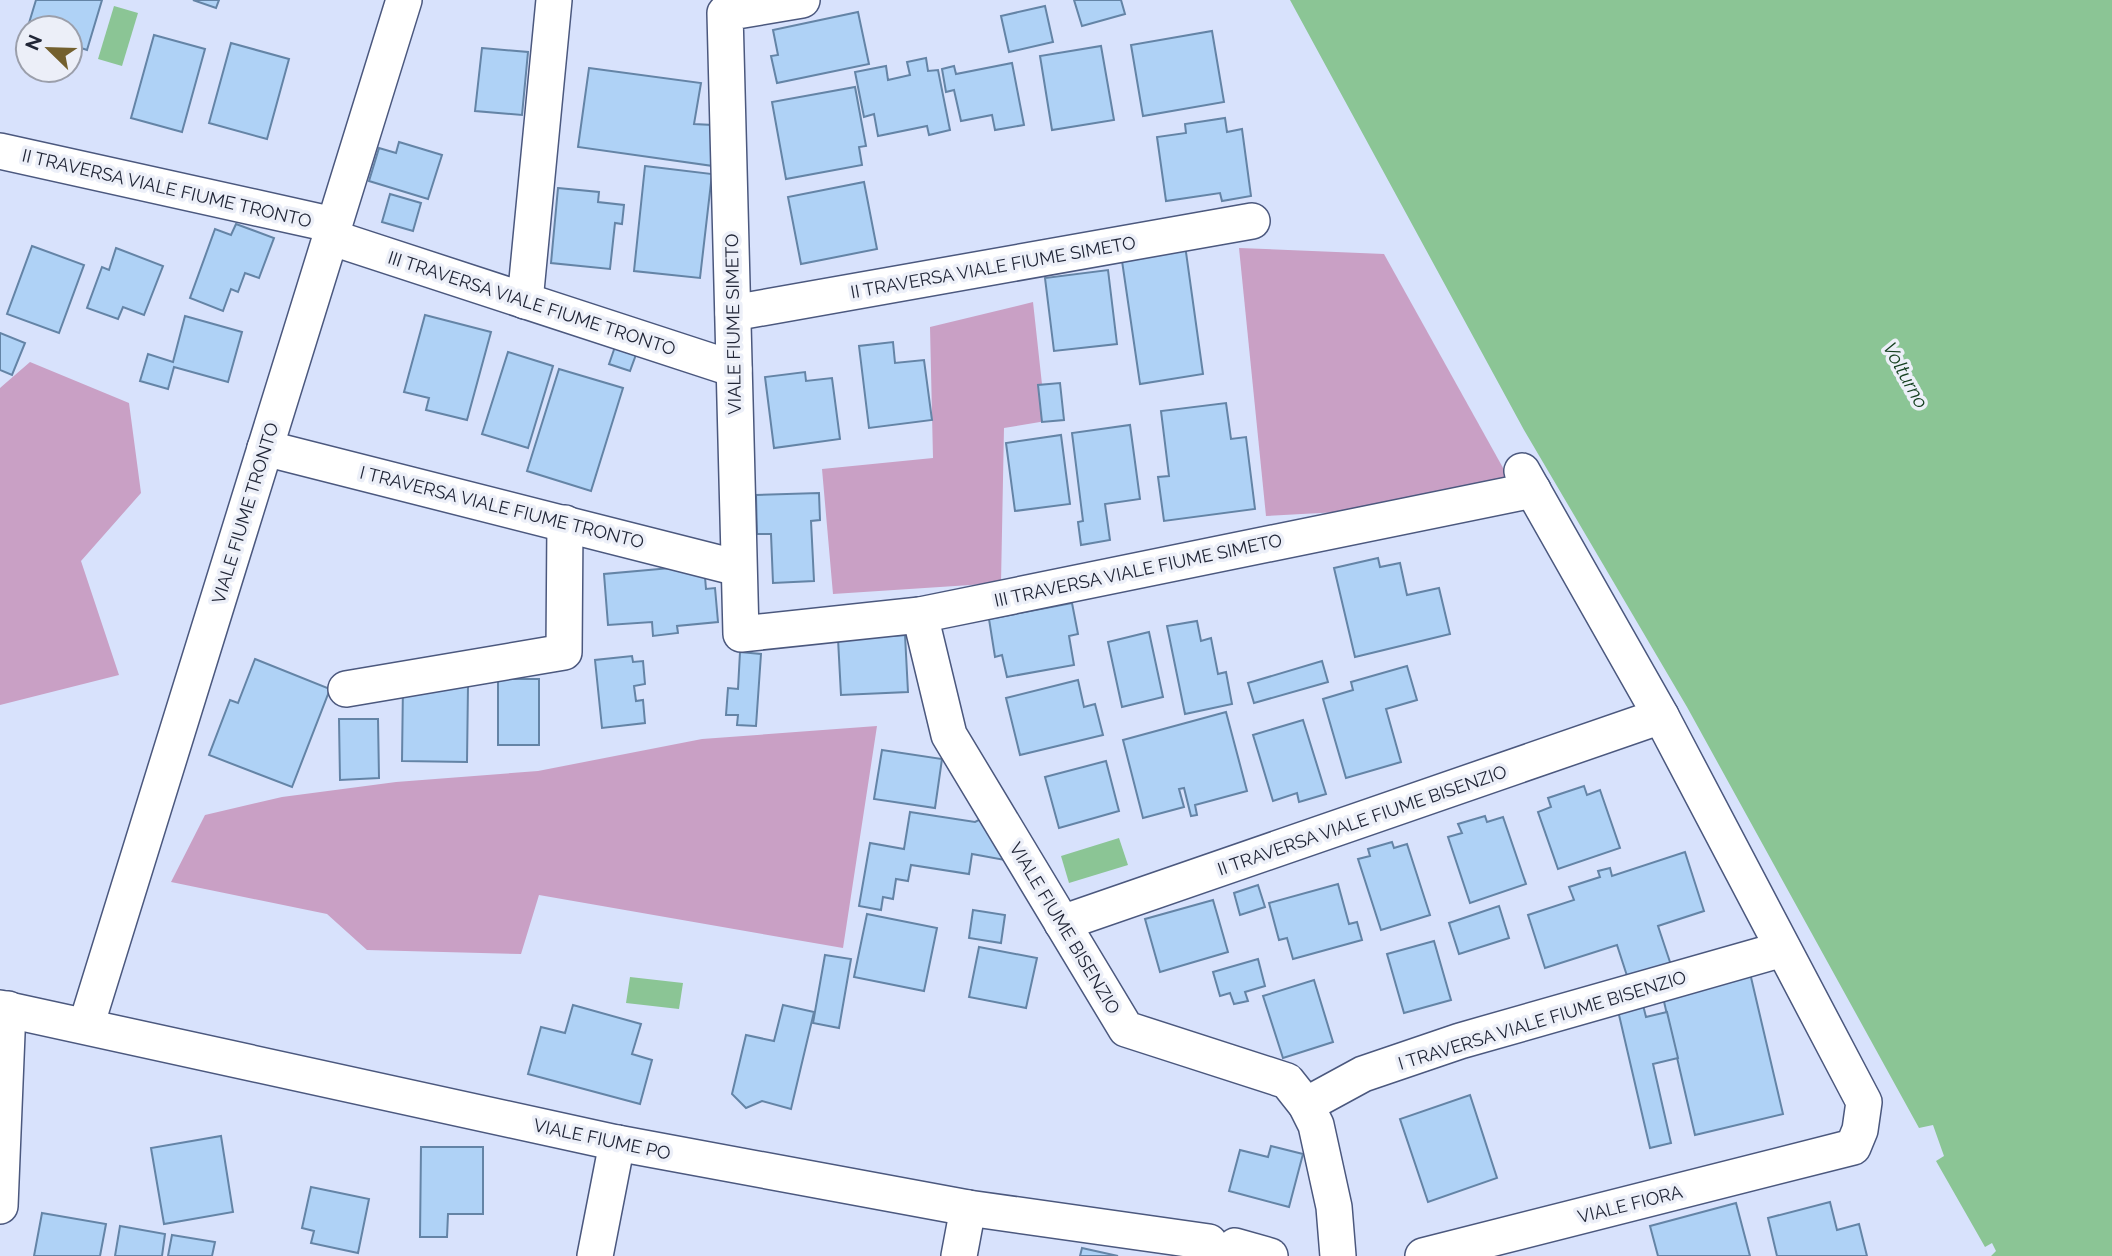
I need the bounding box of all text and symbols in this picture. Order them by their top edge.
north arrow [14,14,84,84]
text: N [20,31,46,53]
street label: II TRAVERSA VIALE FIUME TRONTO [20,144,314,232]
street label: II TRAVERSA VIALE FIUME SIMETO [849,232,1137,302]
street label: VIALE FIUME SIMETO [721,233,745,415]
street label: III TRAVERSA VIALE FIUME TRONTO [386,247,678,359]
water label: Volturno [1879,338,1933,412]
street label: VIALE FIUME TRONTO [207,420,283,606]
street label: I TRAVERSA VIALE FIUME TRONTO [358,461,646,553]
street label: III TRAVERSA VIALE FIUME SIMETO [992,529,1284,611]
street label: II TRAVERSA VIALE FIUME BISENZIO [1215,761,1509,879]
street label: VIALE FIUME BISENZIO [1005,838,1125,1018]
street label: I TRAVERSA VIALE FIUME BISENZIO [1396,966,1688,1074]
street label: VIALE FIUME PO [532,1114,672,1164]
street label: VIALE FIORA [1575,1181,1685,1227]

